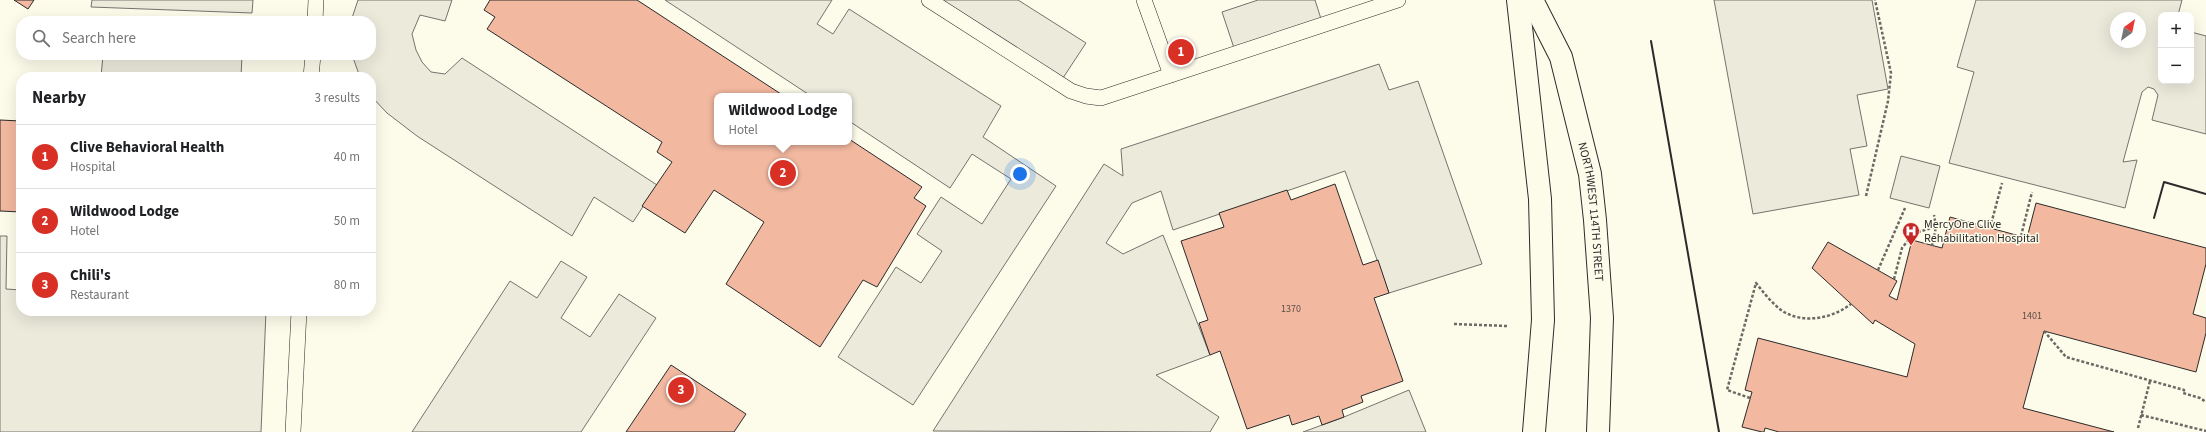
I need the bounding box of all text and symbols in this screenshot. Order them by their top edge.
north arrow [2110,12,2146,48]
map controls [2158,12,2194,84]
button: + [2158,12,2194,48]
search box [16,16,376,60]
icon: search [30,27,52,49]
text: Search here [62,28,136,49]
pin: 1 [1168,37,1194,67]
button: − [2158,48,2194,84]
text: Nearby [32,86,86,110]
text: 3 results [315,89,360,107]
popup [714,93,852,145]
text: Wildwood Lodge [729,100,837,121]
text: Hotel [729,121,758,139]
text: Clive Behavioral Health [70,137,224,158]
street label: NORTHWEST 114TH STREET [1574,140,1608,283]
text: 1 [42,148,48,166]
text: 40 m [334,148,360,166]
text: Hospital [70,158,115,176]
pin: 2 [770,158,796,188]
your location [1010,164,1030,184]
text: Wildwood Lodge [70,201,179,222]
text: 2 [42,212,48,230]
text: 50 m [334,212,360,230]
place label: MercyOne Clive Rehabilitation Hospital [1924,216,2039,247]
hospital icon: MercyOne Clive Rehabilitation Hospital [1901,221,1921,246]
text: Hotel [70,222,99,240]
text: Chili's [70,265,111,286]
text: 3 [42,276,48,294]
text: 80 m [334,276,360,294]
text: Restaurant [70,286,129,304]
house number: 1370 [1281,302,1301,316]
house number: 1401 [2022,309,2042,323]
pin: 3 [668,375,694,405]

